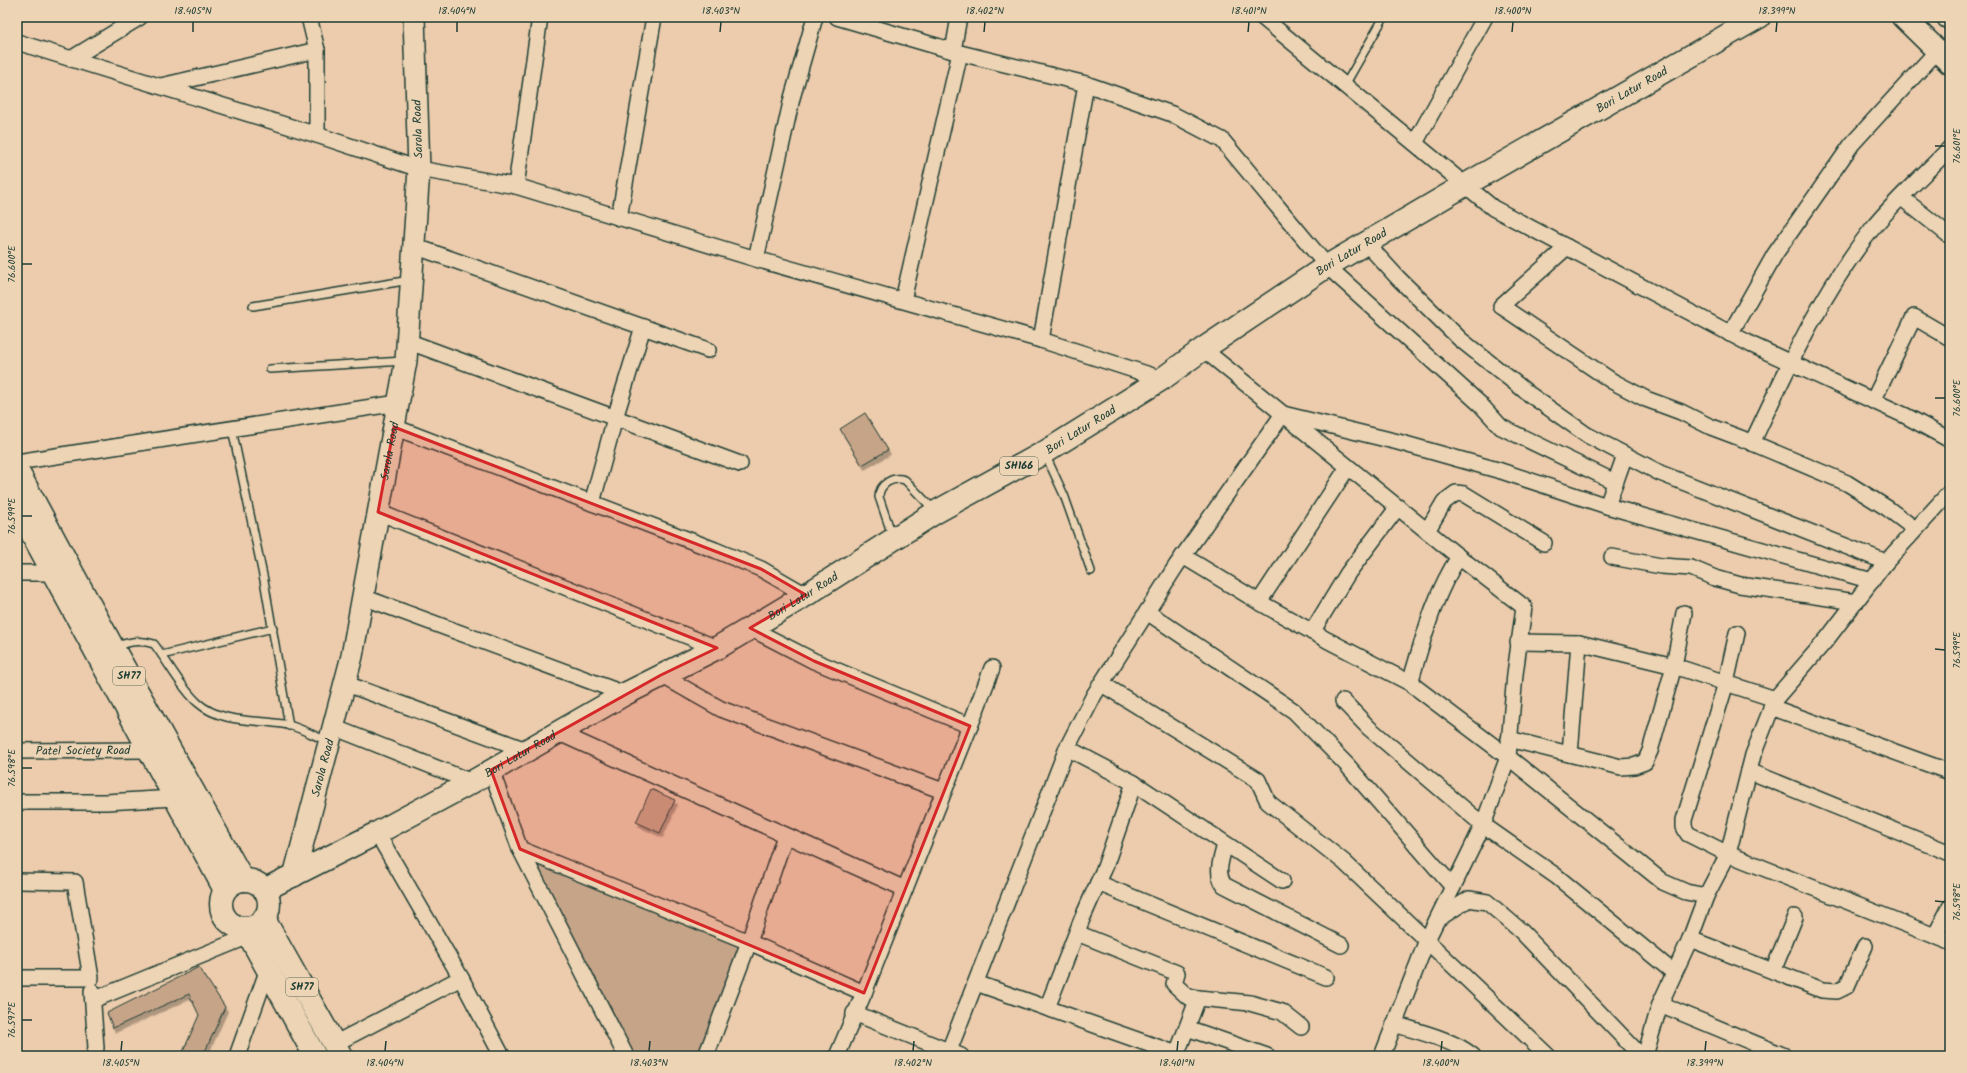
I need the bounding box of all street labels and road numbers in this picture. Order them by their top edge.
street label: Bori Latur Road [1592,61,1672,118]
street label: Sarola Road [407,98,429,159]
street label: Bori Latur Road [1312,223,1392,281]
street label: Bori Latur Road [1042,400,1121,459]
street label: Sarola Road [375,419,404,482]
road number: SH166 [1000,457,1038,475]
street label: Bori Latur Road [764,567,843,625]
road number: SH77 [113,667,145,685]
street label: Bori Latur Road [481,726,561,783]
street label: Sarola Road [306,736,340,799]
street label: Patel Society Road [36,741,131,760]
road number: SH77 [286,978,318,996]

